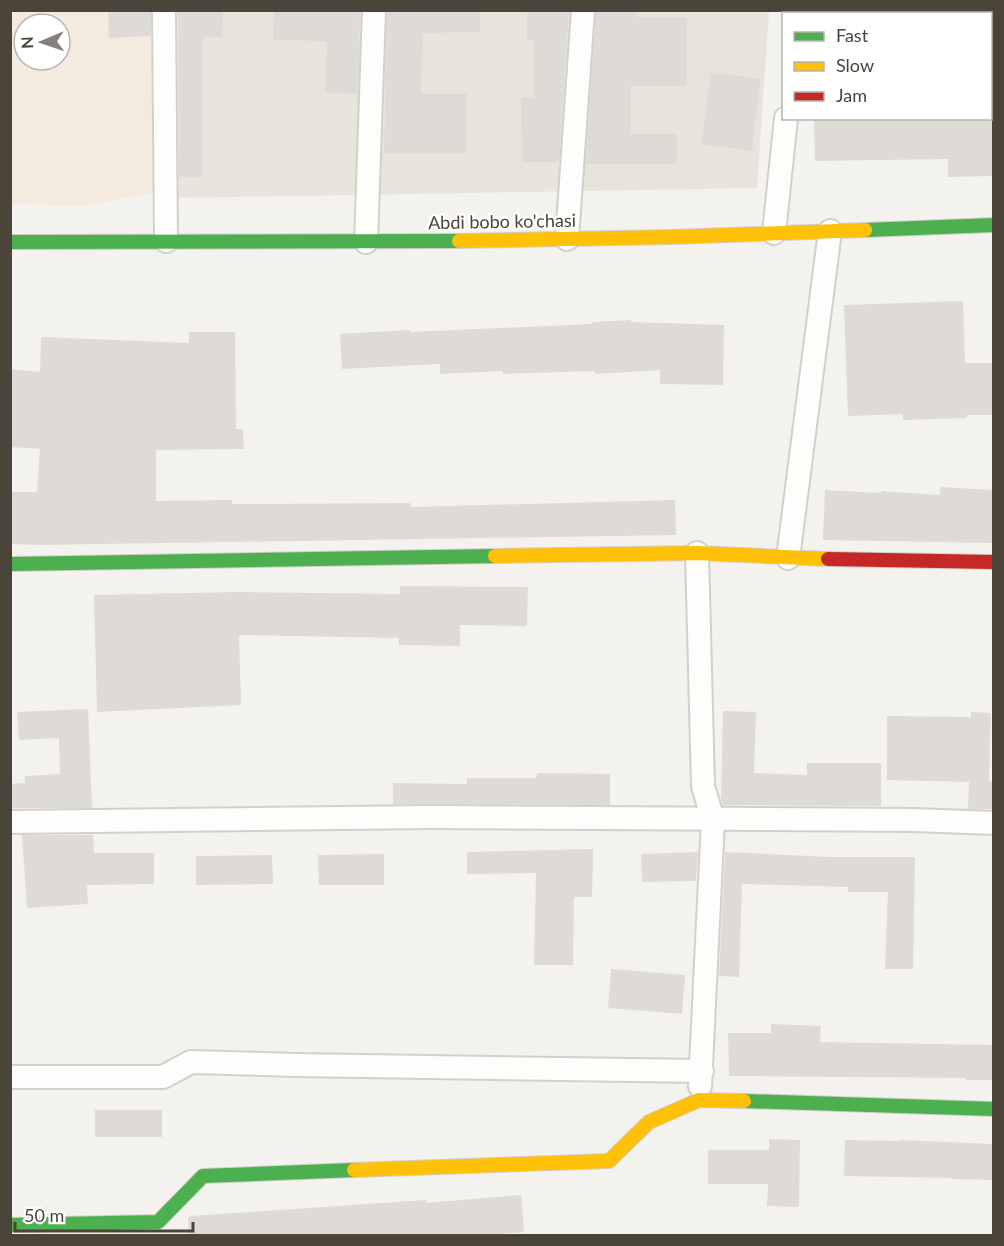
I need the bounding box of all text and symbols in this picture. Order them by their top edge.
north arrow [12,12,72,72]
legend [782,12,992,120]
text: Fast [836,24,869,46]
text: N [17,36,36,49]
text: Slow [836,54,874,76]
text: Jam [836,84,867,106]
street label: Abdi bobo ko'chasi [428,209,576,233]
scale bar [15,1195,194,1233]
text: 50 m [24,1204,64,1226]

